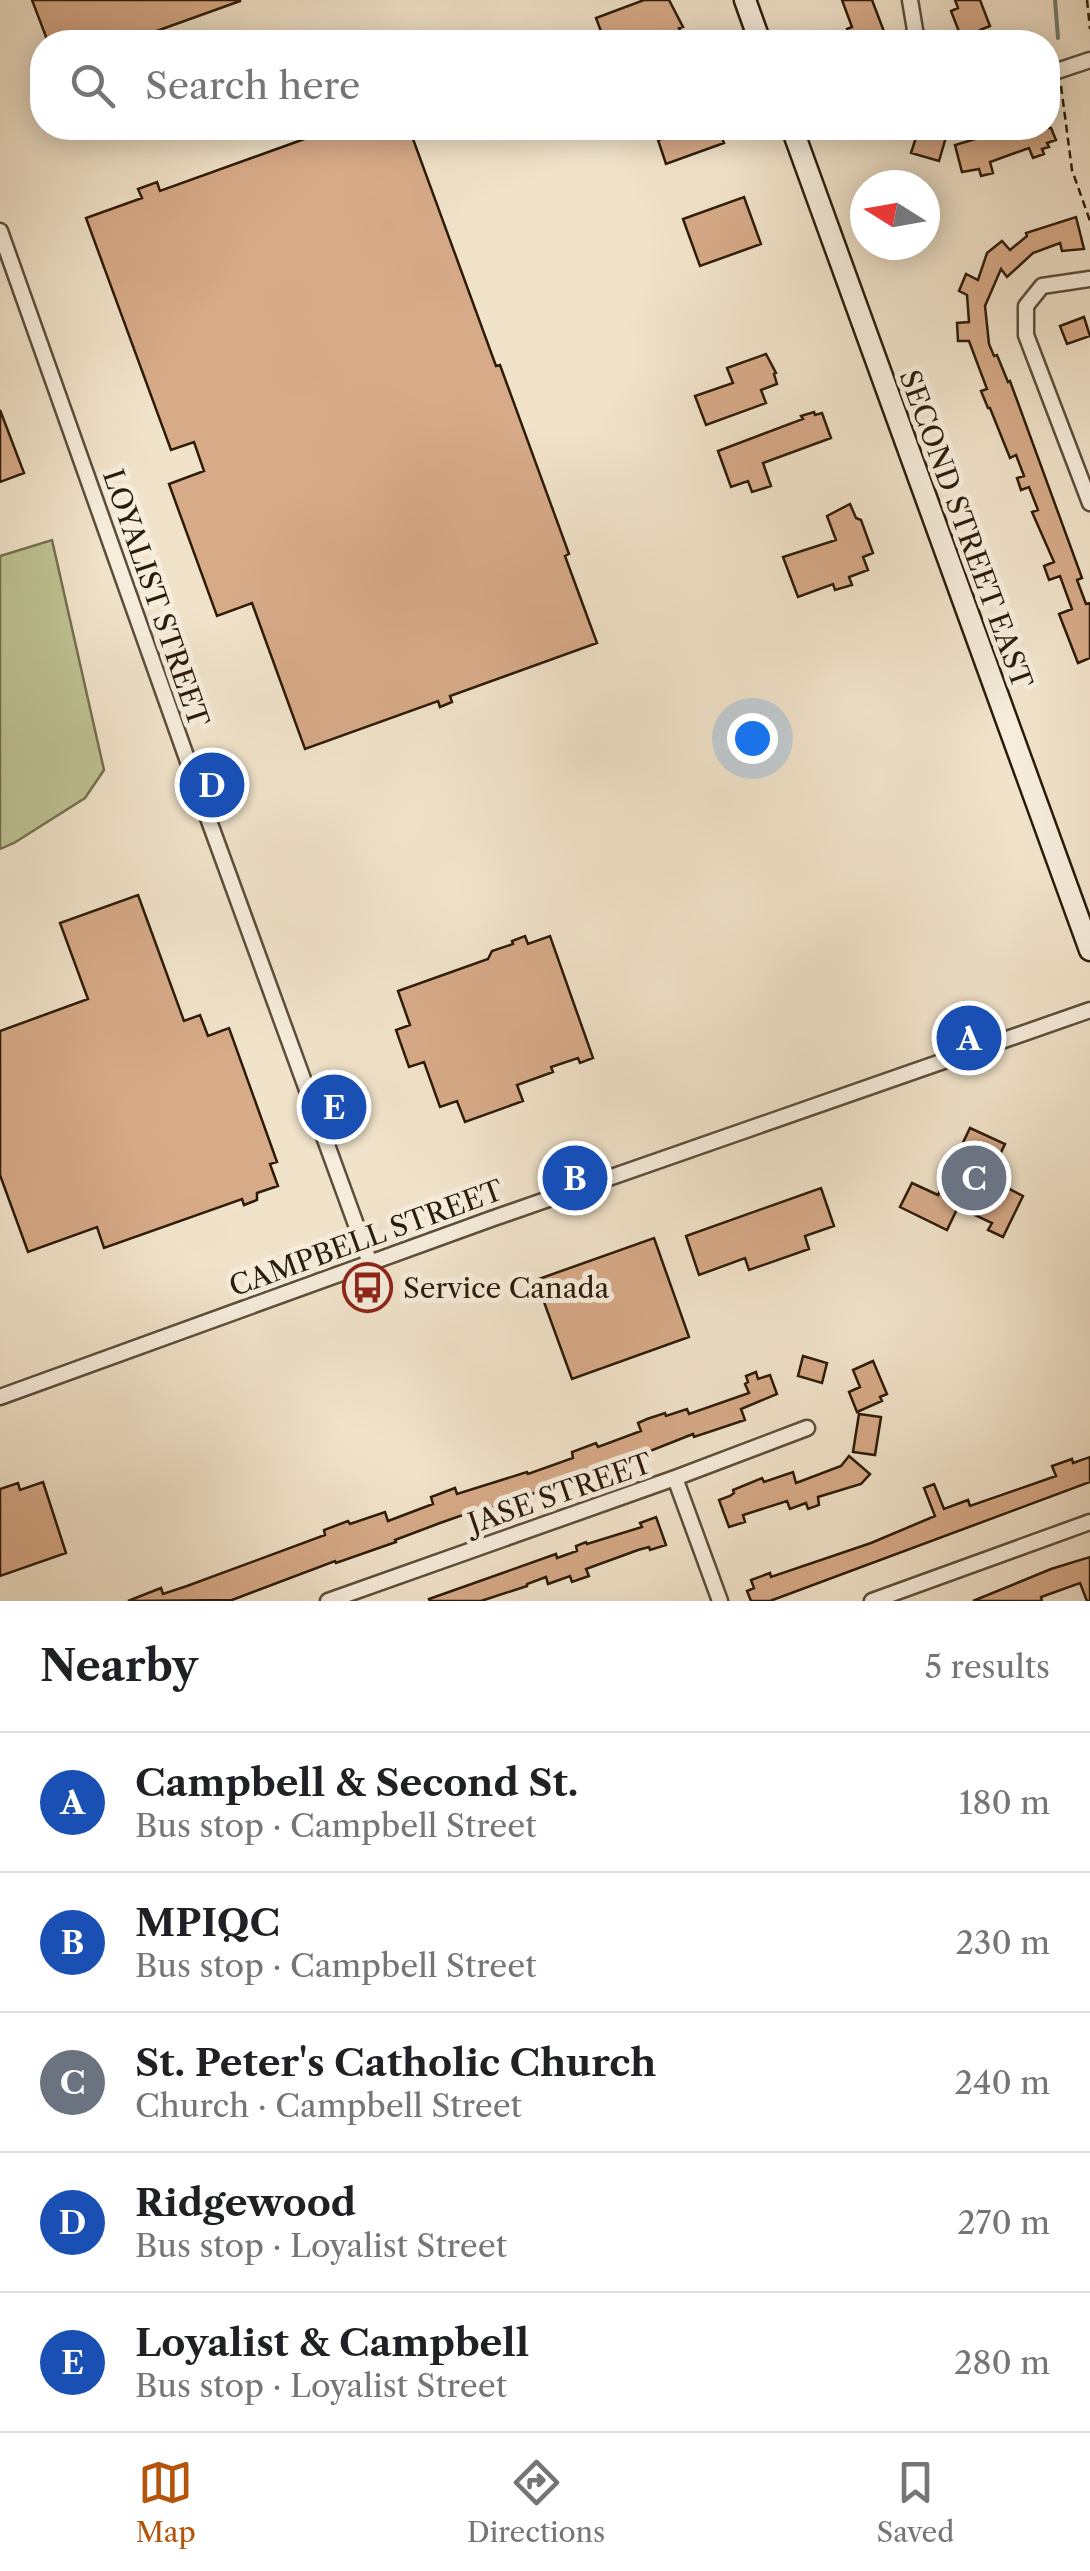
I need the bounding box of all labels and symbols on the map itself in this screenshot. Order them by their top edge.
north arrow [850,170,940,260]
street label: SECOND STREET EAST [893,365,1039,693]
street label: LOYALIST STREET [96,465,216,731]
your location [727,713,778,764]
pin: D [180,748,244,822]
pin: A [936,1000,1002,1076]
pin: E [302,1070,366,1144]
pin: B [542,1140,608,1216]
pin: C [942,1140,1006,1216]
street label: CAMPBELL STREET [224,1173,508,1303]
bus stop icon: Service Canada [342,1262,394,1314]
place label: Service Canada [403,1271,609,1305]
street label: JASE STREET [460,1446,656,1542]

